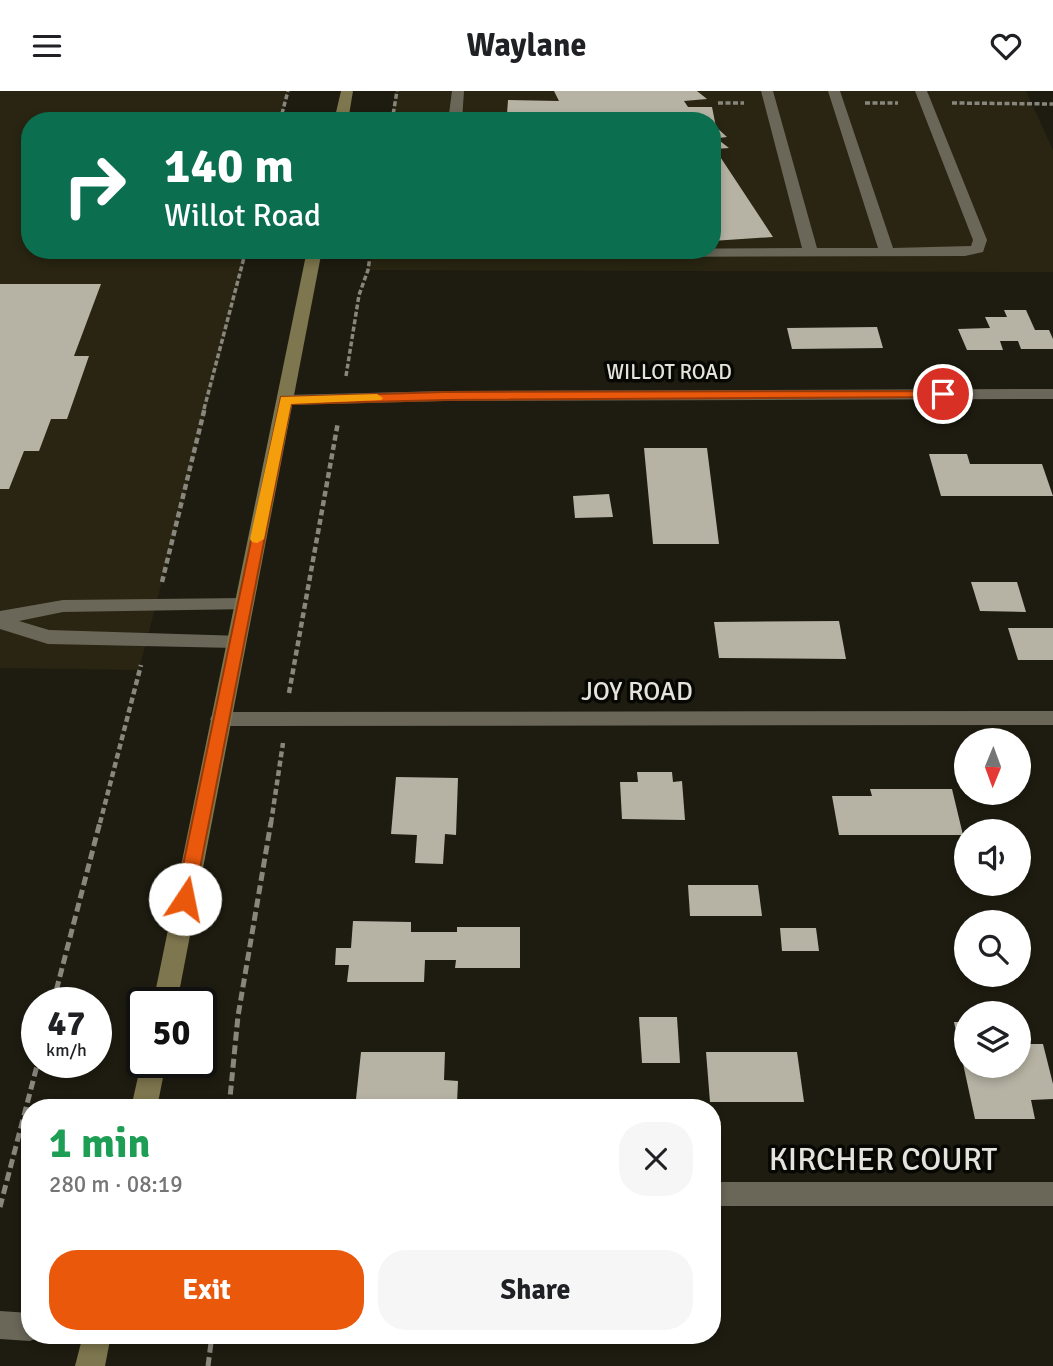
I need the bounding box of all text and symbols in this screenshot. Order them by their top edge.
text: Waylane [467,26,586,65]
icon: menu [28,27,66,65]
icon: heart [987,27,1025,65]
text: 140 m [164,136,294,196]
icon: right [49,140,140,231]
text: Willot Road [164,196,321,235]
street label: WILLOT ROAD [606,359,732,385]
pin [913,364,973,424]
icon: arrive [924,375,962,413]
street label: JOY ROAD [581,676,693,708]
north arrow [954,728,1031,805]
map controls [954,728,1031,1078]
button: sound [954,819,1031,896]
position arrow [148,862,222,936]
button: search [954,910,1031,987]
speed limit sign: 50 [126,987,217,1078]
button: layers [954,1001,1031,1078]
text: 47 [48,1002,85,1045]
text: km/h [46,1039,87,1061]
text: 1 min [49,1118,150,1169]
button: close [619,1122,693,1196]
street label: KIRCHER COURT [769,1140,998,1179]
text: 280 m · 08:19 [49,1170,183,1199]
button: Exit [49,1250,364,1330]
button: Share [378,1250,693,1330]

